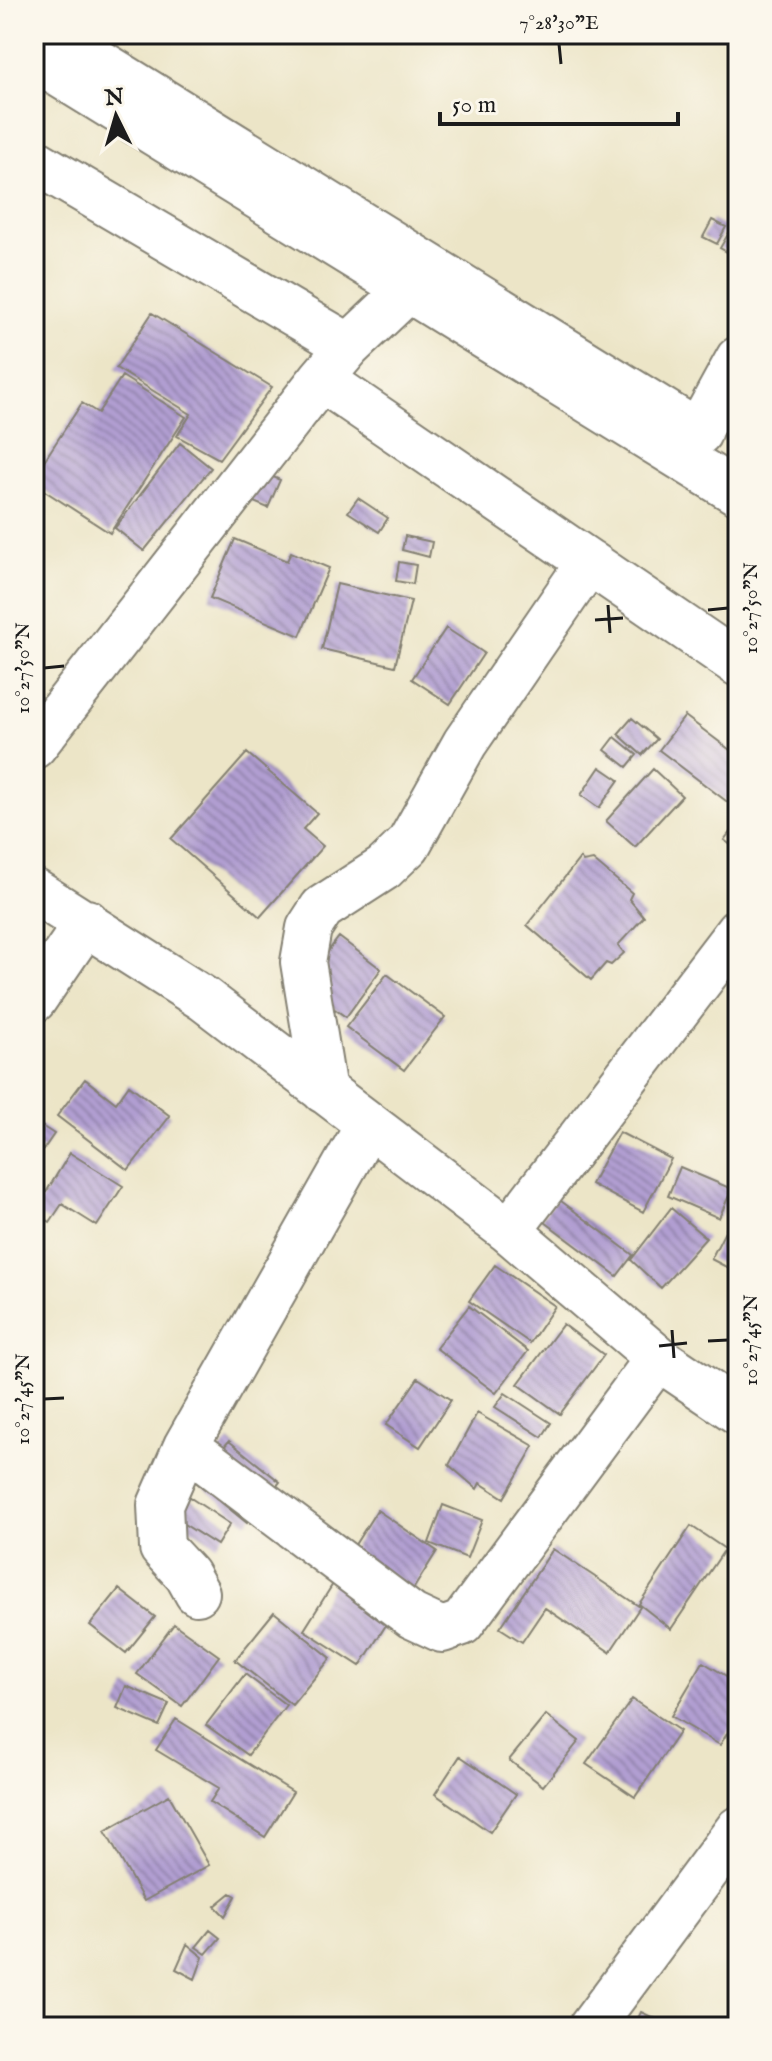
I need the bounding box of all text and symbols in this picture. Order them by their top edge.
text: 7°28'30"E [519,11,599,36]
north arrow [76,76,156,156]
scale bar [440,76,678,126]
text: N [103,83,125,113]
text: 50 m [452,90,496,121]
text: 10°27'50"N [739,562,764,654]
text: 10°27'50"N [11,622,36,714]
text: 10°27'45"N [739,1294,764,1386]
text: 10°27'45"N [11,1353,36,1445]

